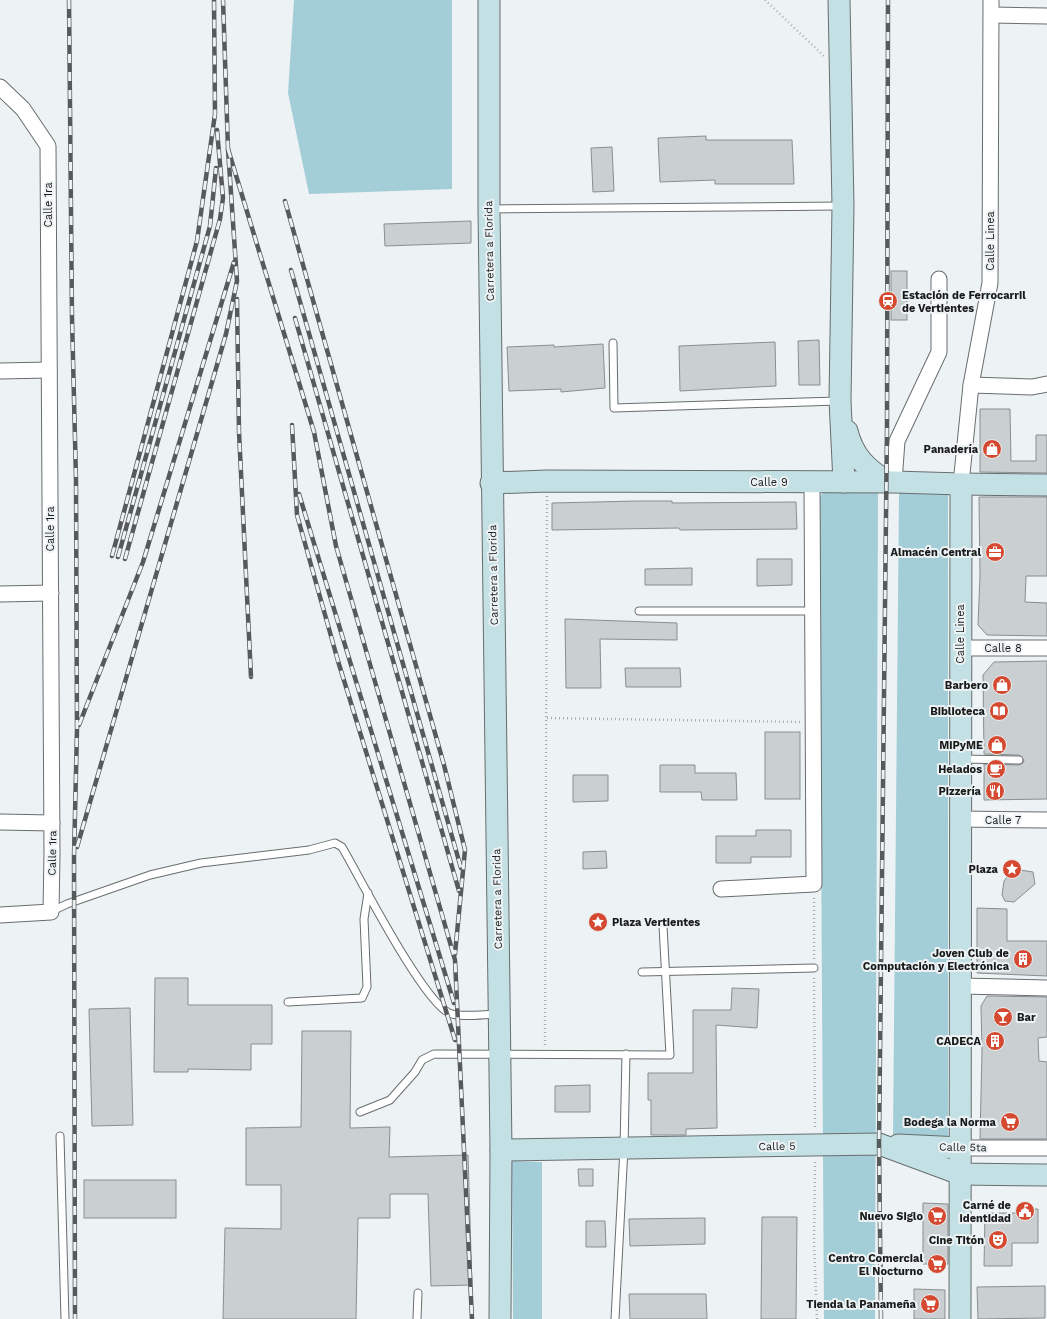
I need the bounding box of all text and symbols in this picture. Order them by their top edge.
street label: Calle 1ra [42,182,55,228]
street label: Carretera a Florida [482,201,497,301]
street label: Calle Linea [984,211,997,271]
place label: Estación de Ferrocarril de Vertientes [902,289,1026,315]
station icon: Estación de Ferrocarril de Vertientes [877,290,899,312]
shop icon: Panadería [981,438,1003,460]
place label: Panadería [924,443,979,456]
street label: Calle 9 [750,476,788,489]
street label: Calle 1ra [44,506,57,552]
street label: Carretera a Florida [486,525,501,625]
office icon: Almacén Central [984,541,1006,563]
place label: Almacén Central [891,546,981,559]
street label: Calle Linea [954,604,967,664]
street label: Calle 8 [984,642,1022,655]
shop icon: Barbero [991,674,1013,696]
place label: Barbero [945,679,988,692]
library icon: Biblioteca [988,700,1010,722]
place label: Biblioteca [930,705,986,718]
shop icon: MiPyME [986,734,1008,756]
place label: MiPyME [939,739,983,752]
cafe icon: Helados [985,758,1007,780]
place label: Helados [938,763,982,776]
restaurant icon: Pizzería [984,780,1006,802]
place label: Pizzería [938,785,982,798]
street label: Calle 7 [985,814,1021,827]
street label: Calle 1ra [46,830,59,876]
street label: Carretera a Florida [490,849,505,949]
place icon: Plaza [1001,858,1023,880]
place label: Plaza [969,863,999,876]
place icon: Plaza Vertientes [587,911,609,933]
place label: Plaza Vertientes [612,916,700,929]
place label: Joven Club de Computación y Electrónica [863,947,1010,973]
building icon: Joven Club de Computación y Electrónica [1012,948,1034,970]
bar icon: Bar [992,1006,1014,1028]
place label: Bar [1017,1011,1036,1024]
building icon: CADECA [984,1030,1006,1052]
place label: CADECA [936,1035,982,1048]
supermarket icon: Bodega la Norma [999,1111,1021,1133]
place label: Bodega la Norma [904,1116,997,1129]
street label: Calle 5 [758,1140,796,1153]
street label: Calle 5ta [939,1141,987,1154]
place label: Carné de identidad [960,1199,1011,1225]
public building icon: Carné de identidad [1014,1200,1036,1222]
supermarket icon: Nuevo Siglo [926,1205,948,1227]
place label: Nuevo Siglo [859,1210,923,1223]
theatre icon: Cine Titón [987,1229,1009,1251]
place label: Cine Titón [929,1234,984,1247]
place label: Centro Comercial El Nocturno [828,1252,923,1278]
supermarket icon: Centro Comercial El Nocturno [926,1253,948,1275]
supermarket icon: Tienda la Panameña [919,1293,941,1315]
place label: Tienda la Panameña [806,1298,917,1311]

